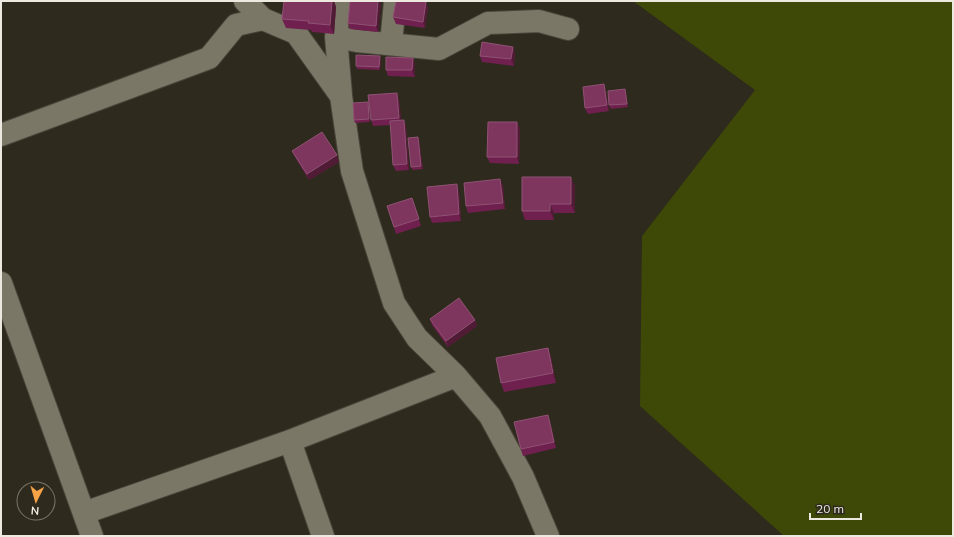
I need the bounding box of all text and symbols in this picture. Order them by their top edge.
north arrow [16,481,56,521]
scale bar [810,495,861,521]
text: 20 m [816,501,844,516]
text: N [30,504,40,518]

